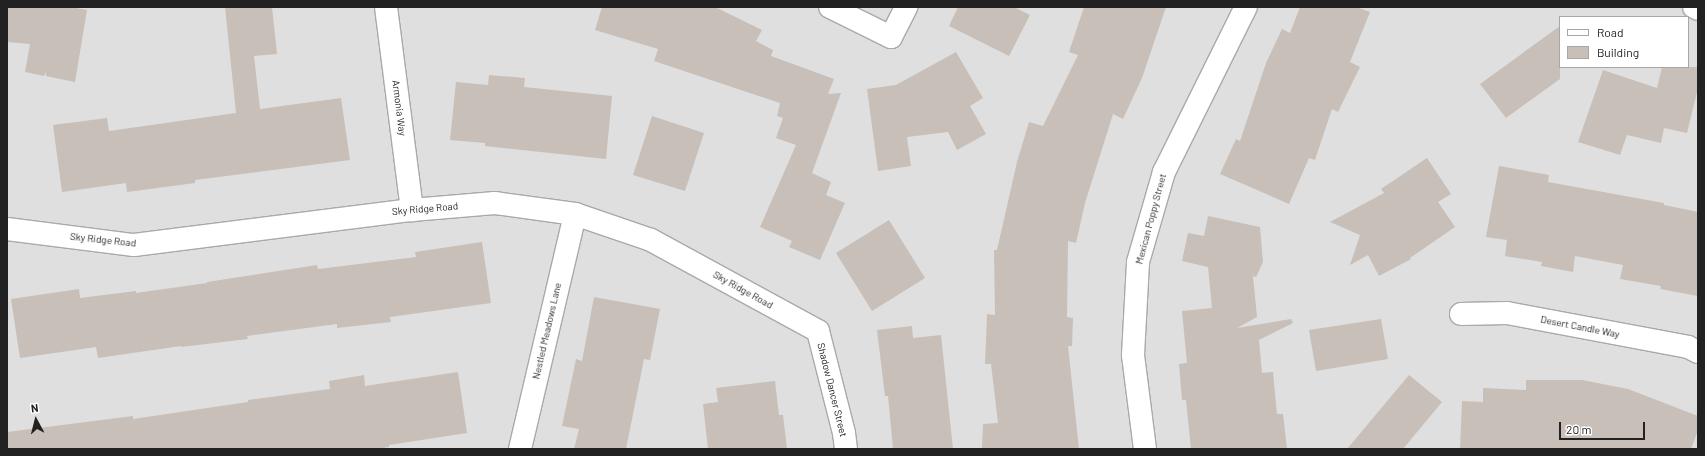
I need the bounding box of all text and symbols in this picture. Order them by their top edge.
legend [1559,16,1689,68]
text: Road [1597,25,1624,39]
text: Building [1597,45,1639,59]
street label: Armonia Way [390,79,408,137]
street label: Mexican Poppy Street [1133,172,1169,266]
street label: Sky Ridge Road [391,200,459,218]
street label: Sky Ridge Road [69,231,137,249]
street label: Sky Ridge Road [711,269,775,311]
street label: Nestled Meadows Lane [530,281,564,381]
street label: Desert Candle Way [1539,313,1621,341]
street label: Shadow Dancer Street [815,342,849,438]
north arrow [16,400,56,440]
text: N [30,401,39,414]
scale bar [1561,414,1647,440]
text: 20 m [1566,422,1592,436]

